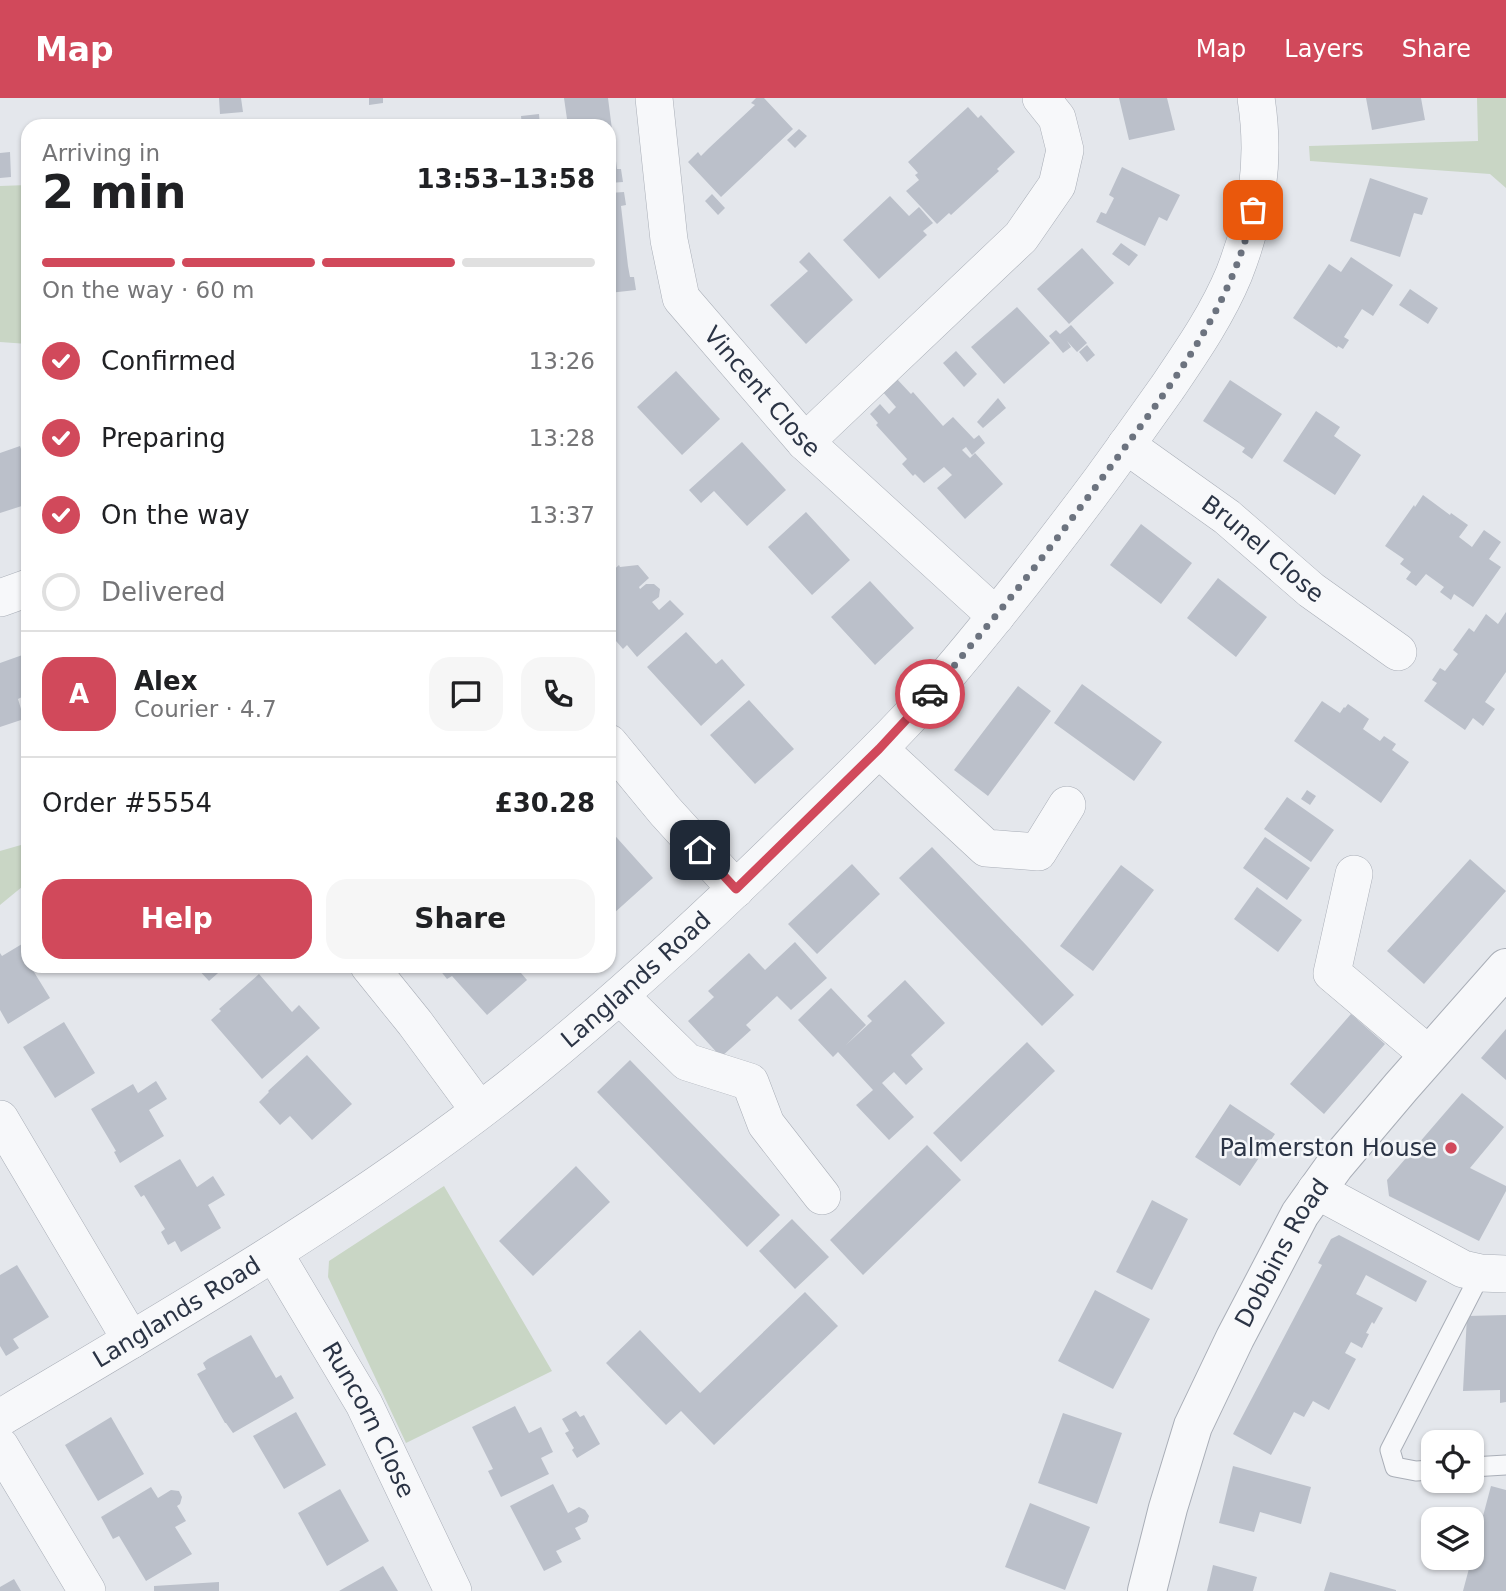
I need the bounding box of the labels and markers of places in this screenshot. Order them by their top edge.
pin [1223,180,1283,240]
pin [670,820,730,880]
place label: Palmerston House [1220,1134,1437,1162]
marker: Palmerston House [1443,1140,1459,1156]

